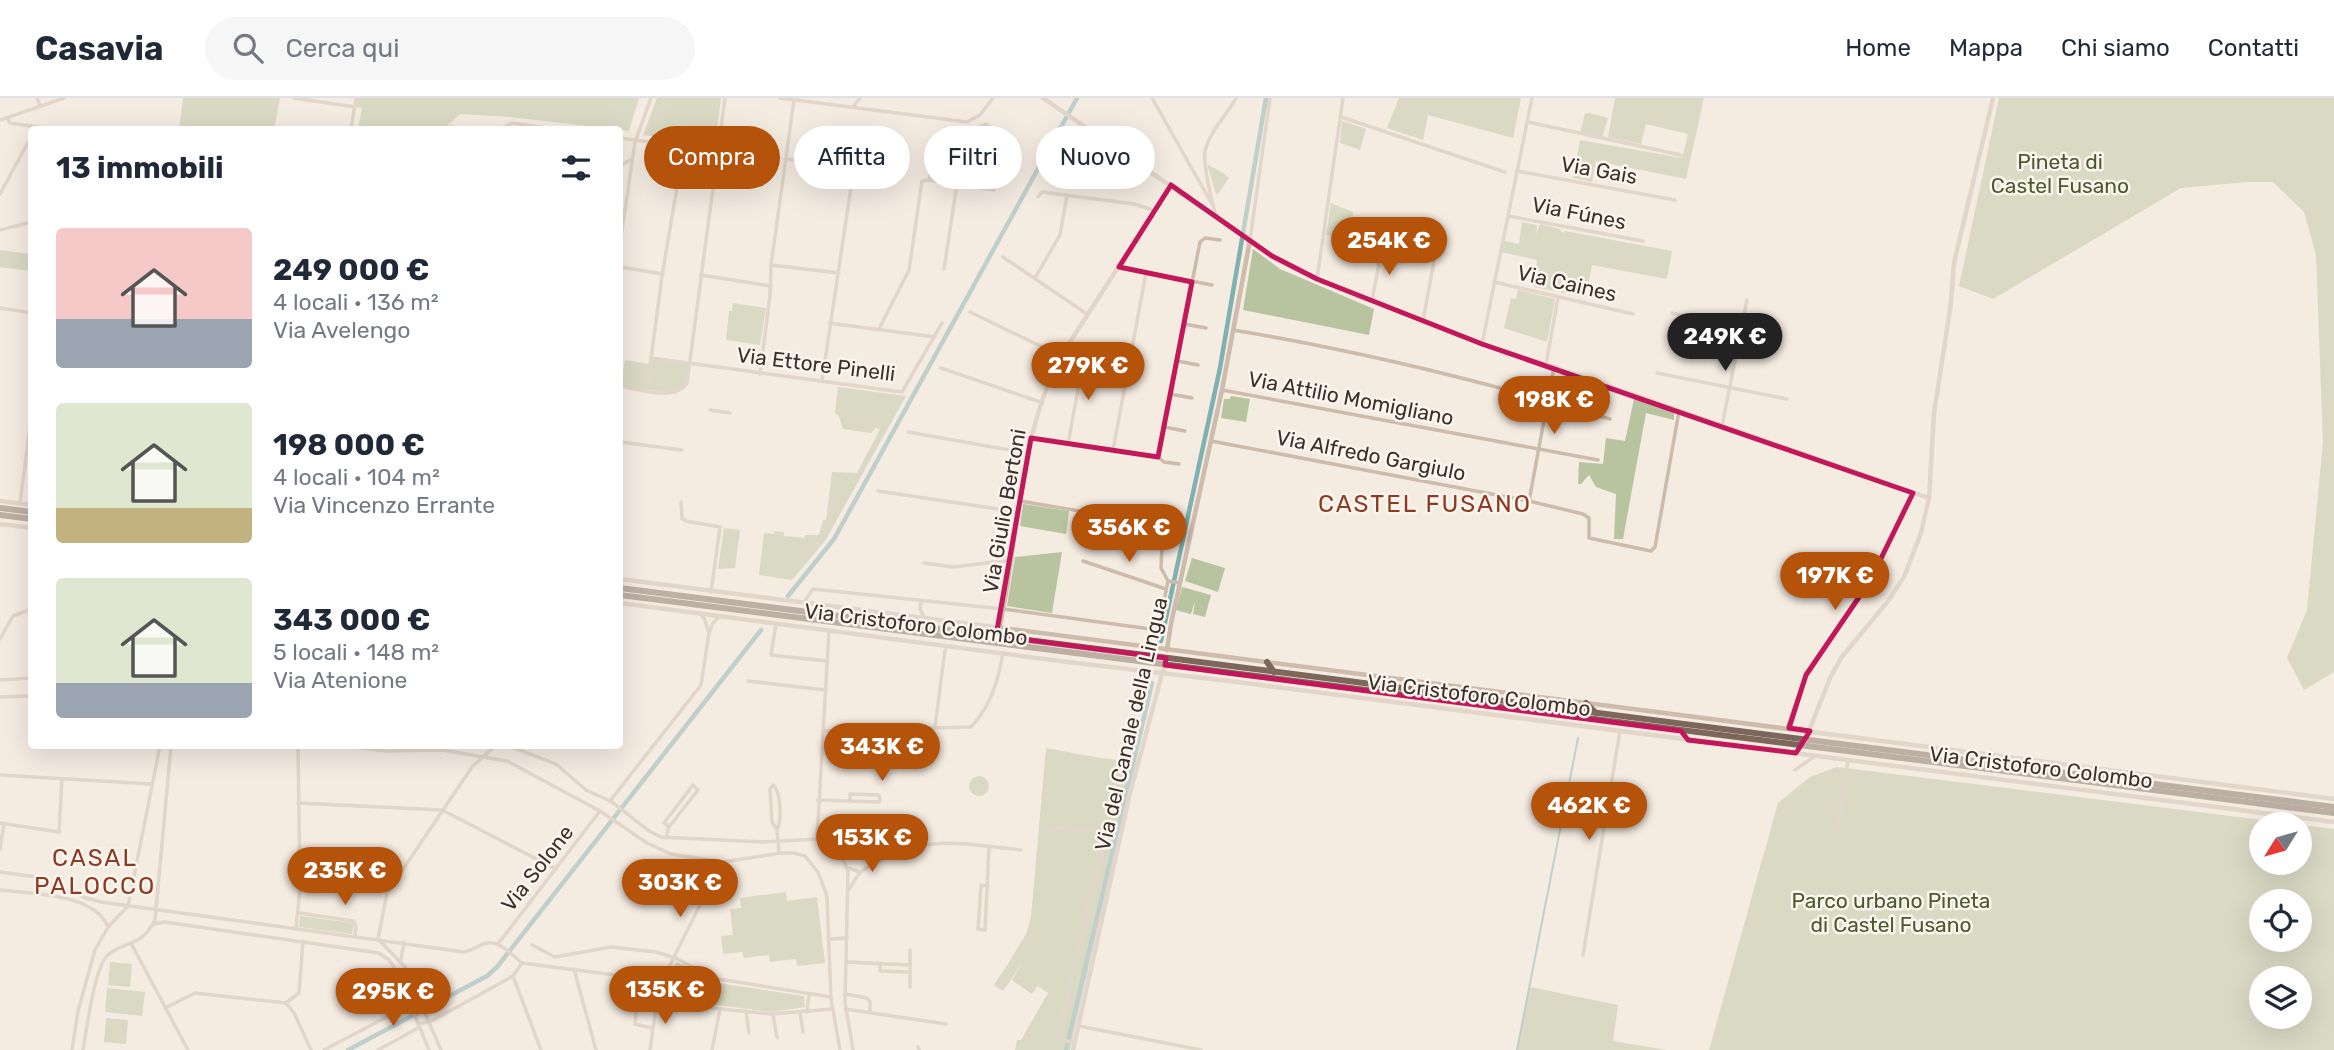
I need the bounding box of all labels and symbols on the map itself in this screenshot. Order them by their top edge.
park label: Pineta di Castel Fusano [1991,149,2129,198]
street label: Via Gais [1559,151,1639,189]
street label: Via Fúnes [1530,192,1628,234]
pin: 254K € [1332,218,1446,277]
street label: Via Caines [1515,259,1619,307]
pin: 249K € [1668,314,1782,373]
street label: Via Ettore Pinelli [735,342,897,386]
pin: 279K € [1031,342,1145,402]
street label: Via Attilio Momigliano [1246,366,1456,430]
pin: 198K € [1497,376,1611,436]
street label: Via Alfredo Gargiulo [1274,424,1468,486]
street label: Via Giulio Bertoni [977,427,1031,595]
district label: CASTEL FUSANO [1318,490,1532,518]
pin: 356K € [1072,504,1186,564]
pin: 197K € [1778,552,1892,612]
street label: Via del Canale della Lingua [1090,595,1172,853]
street label: Via Cristoforo Colombo [803,598,1029,650]
street label: Via Cristoforo Colombo [1366,669,1592,721]
pin: 343K € [825,724,939,783]
street label: Via Cristoforo Colombo [1928,741,2154,793]
pin: 462K € [1532,782,1646,842]
north arrow [2249,812,2312,875]
pin: 153K € [815,814,929,874]
street label: Via Solone [496,820,578,916]
district label: CASAL PALOCCO [34,844,156,900]
pin: 235K € [288,848,402,907]
pin: 303K € [623,860,737,919]
park label: Parco urbano Pineta di Castel Fusano [1792,888,1990,937]
pin: 135K € [608,967,722,1026]
pin: 295K € [336,968,450,1028]

